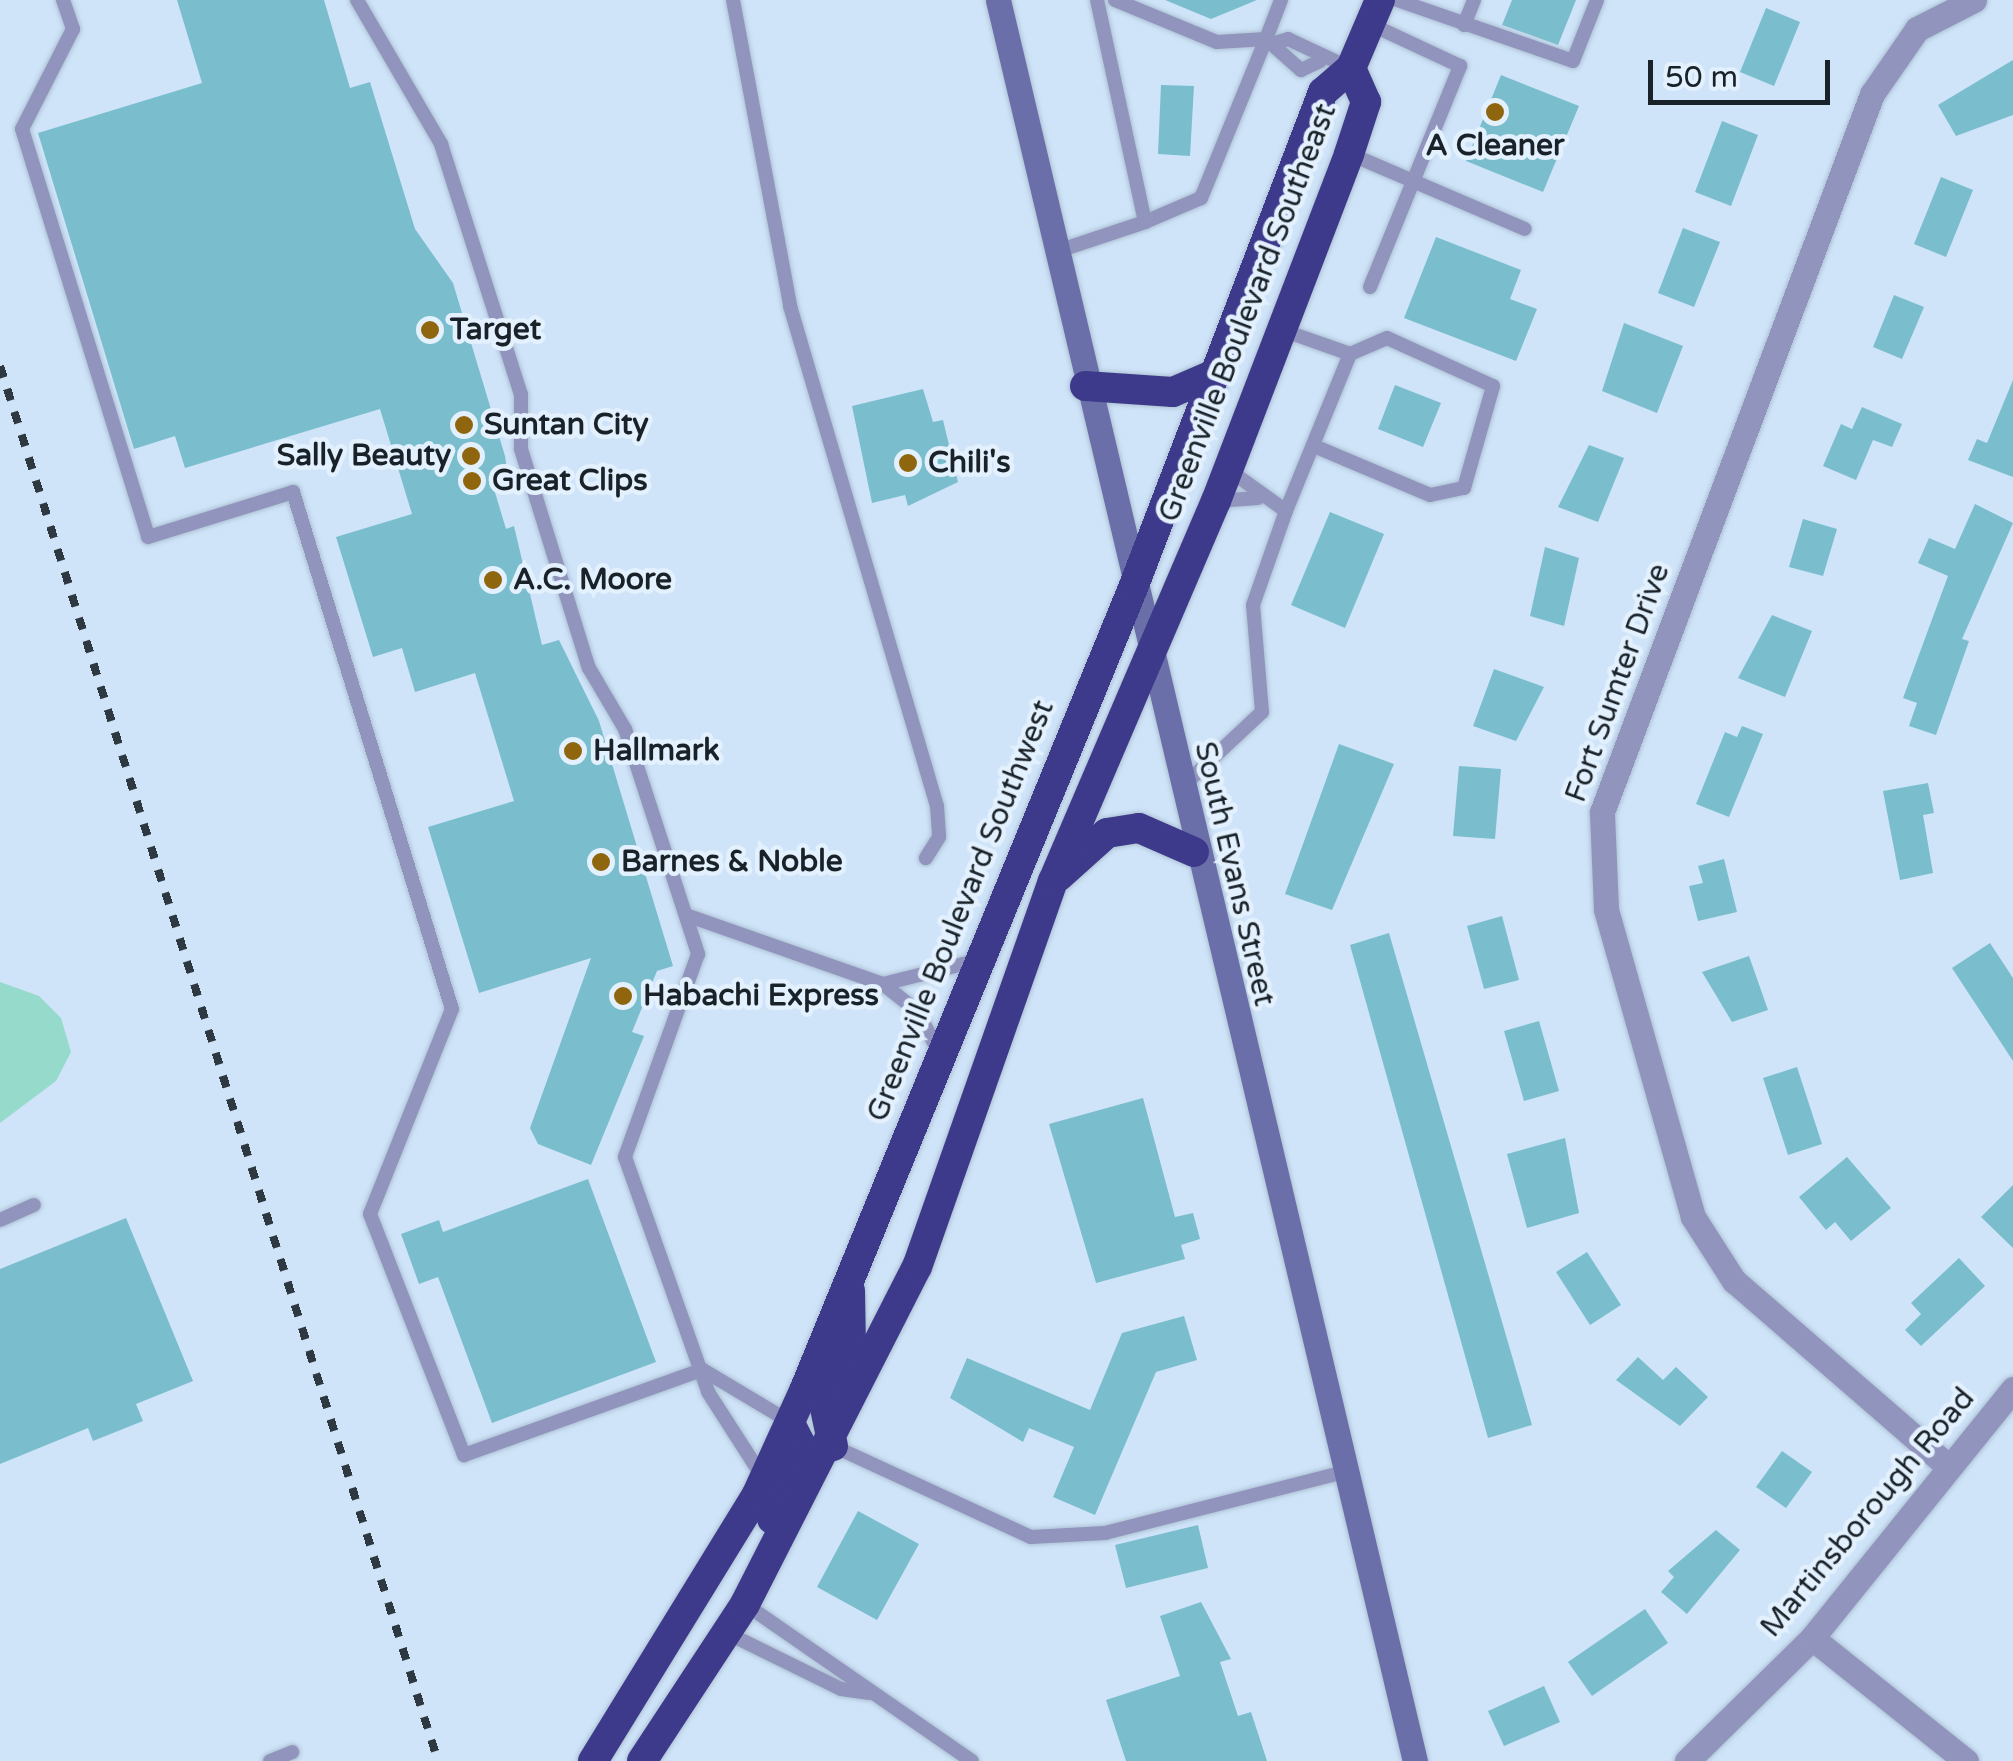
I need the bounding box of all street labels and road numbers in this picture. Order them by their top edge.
street label: Greenville Boulevard Southeast [1151,99,1345,527]
street label: Fort Sumter Drive [1558,559,1678,807]
street label: Greenville Boulevard Southwest [860,695,1062,1127]
street label: South Evans Street [1186,738,1282,1010]
street label: Martinsborough Road [1753,1381,1983,1645]

